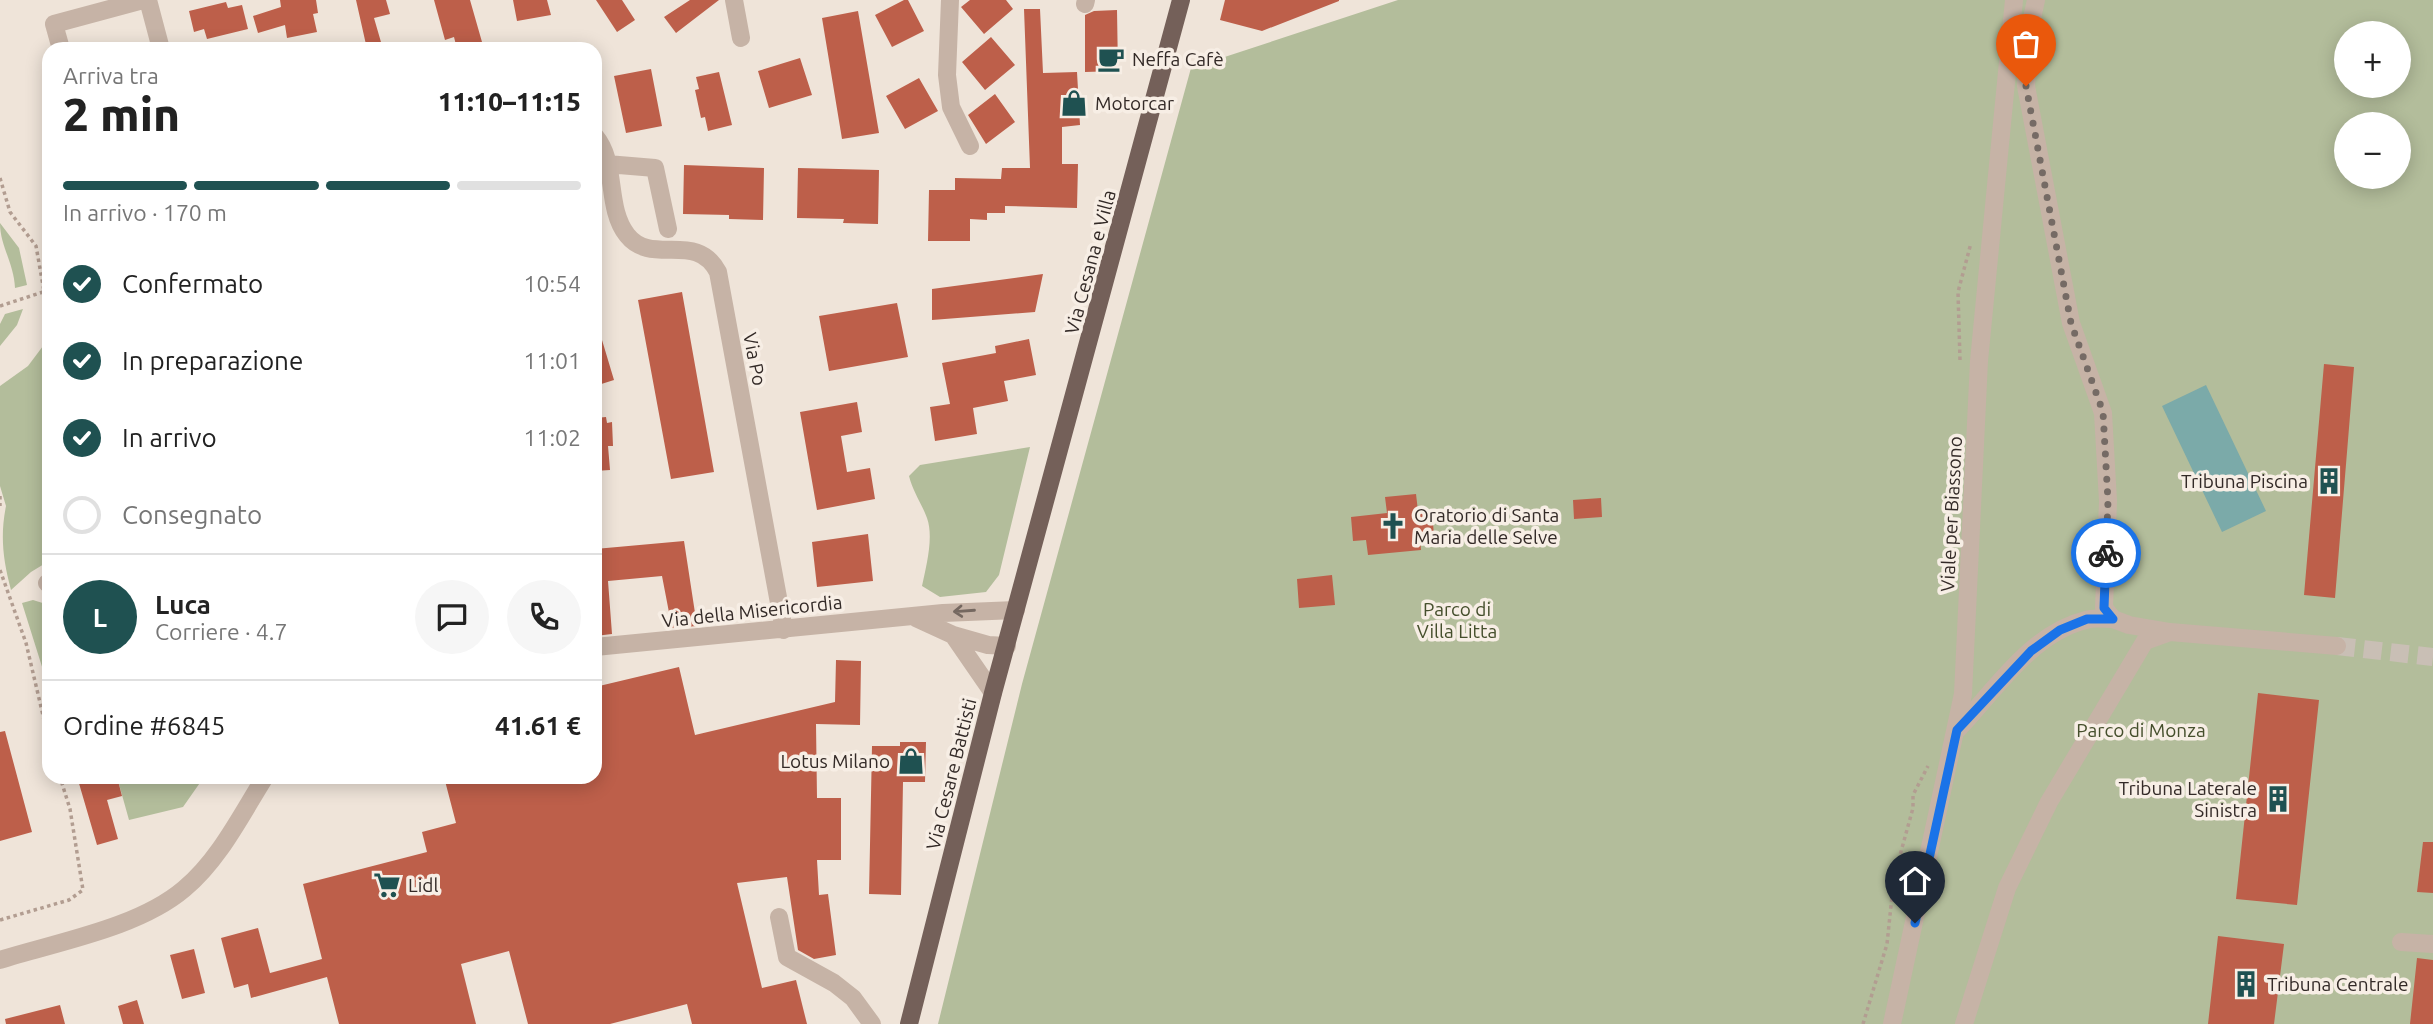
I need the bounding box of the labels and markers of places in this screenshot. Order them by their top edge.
pin [1996,14,2056,86]
cafe icon: Neffa Cafè [1096,44,1126,74]
place label: Neffa Cafè [1132,48,1224,70]
shop icon: Motorcar [1059,88,1089,118]
place label: Motorcar [1095,92,1174,114]
building icon: Tribuna Piscina [2314,466,2344,496]
place label: Tribuna Piscina [2181,470,2308,492]
place label: Oratorio di Santa Maria delle Selve [1414,504,1559,548]
church icon: Oratorio di Santa Maria delle Selve [1378,511,1408,541]
shop icon: Lotus Milano [896,746,926,776]
place label: Lotus Milano [780,750,890,772]
place label: Tribuna Laterale Sinistra [2119,777,2257,821]
building icon: Tribuna Laterale Sinistra [2263,784,2293,814]
pin [1885,851,1945,923]
supermarket icon: Lidl [372,870,402,900]
place label: Lidl [408,874,438,896]
building icon: Tribuna Centrale [2231,969,2261,999]
place label: Tribuna Centrale [2267,973,2409,995]

